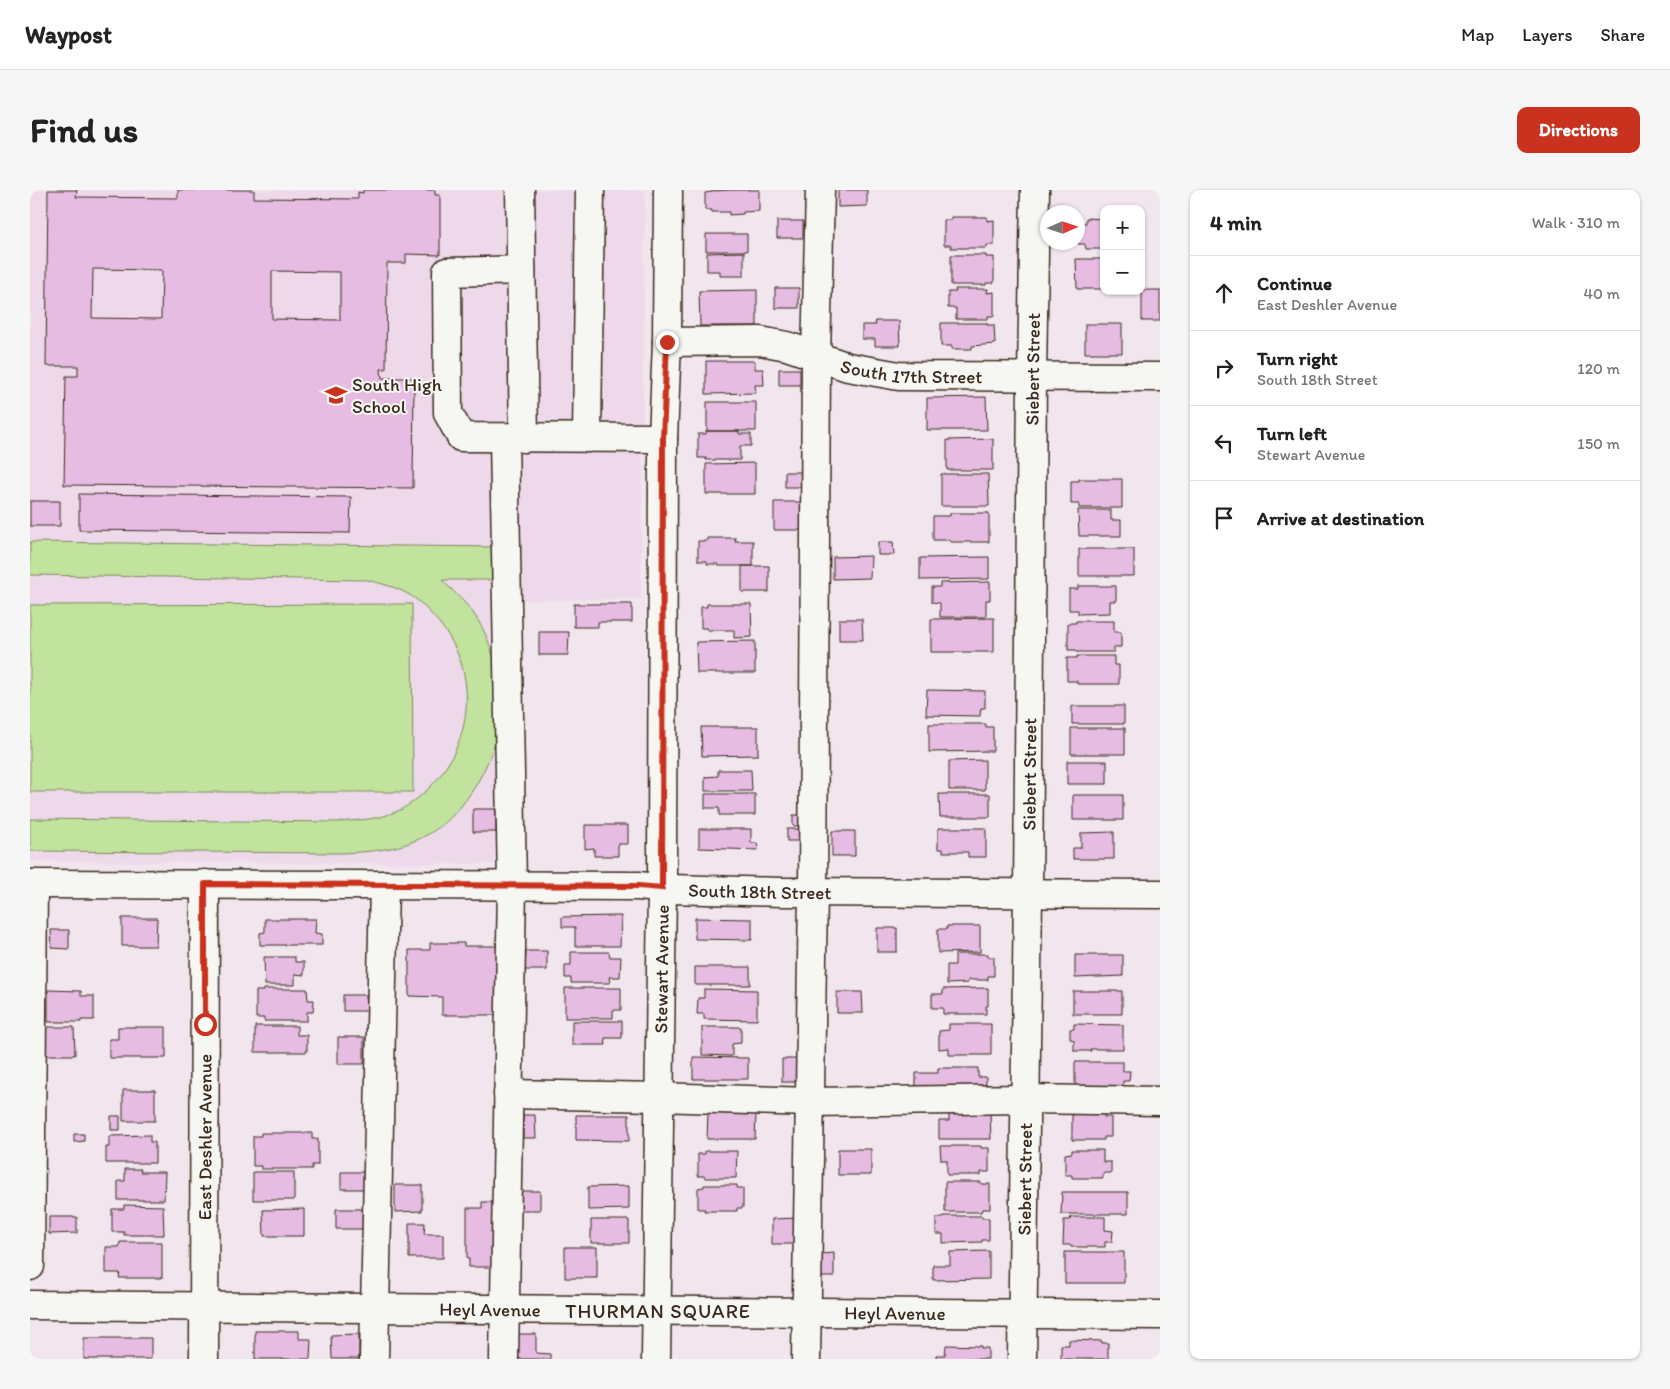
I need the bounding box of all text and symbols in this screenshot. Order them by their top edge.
text: Waypost [25,20,112,49]
text: Map [1461,24,1494,46]
text: Layers [1522,24,1572,46]
text: Share [1600,24,1645,46]
button: Directions [1517,107,1640,153]
text: Find us [30,109,138,151]
north arrow [1040,205,1085,250]
map controls [1100,205,1145,295]
button: + [1100,205,1145,250]
text: 4 min [1210,210,1262,235]
text: Walk · 310 m [1532,213,1620,232]
button: − [1100,250,1145,295]
text: Continue [1257,272,1332,295]
icon: ahead [1210,279,1238,307]
text: 40 m [1583,284,1620,303]
text: East Deshler Avenue [1257,295,1397,314]
street label: Siebert Street [1020,313,1045,425]
route end [656,331,679,354]
text: Turn right [1257,347,1338,370]
street label: South 17th Street [837,354,983,388]
icon: right [1210,354,1238,382]
text: 120 m [1577,359,1620,378]
text: South 18th Street [1257,370,1378,389]
place label: South High School [352,373,443,418]
school or university icon: South High School [323,382,349,408]
text: Turn left [1257,422,1327,445]
icon: left [1210,429,1238,457]
text: 150 m [1577,434,1620,453]
text: Stewart Avenue [1257,445,1365,464]
icon: arrive [1210,504,1238,532]
text: Arrive at destination [1257,507,1424,530]
street label: Siebert Street [1017,718,1041,830]
street label: South 18th Street [688,878,832,904]
street label: Stewart Avenue [649,905,673,1034]
route start [194,1013,217,1036]
street label: East Deshler Avenue [193,1054,216,1220]
street label: Siebert Street [1012,1123,1037,1235]
street label: Heyl Avenue [439,1297,541,1321]
district label: THURMAN SQUARE [565,1299,751,1323]
street label: Heyl Avenue [844,1301,946,1325]

